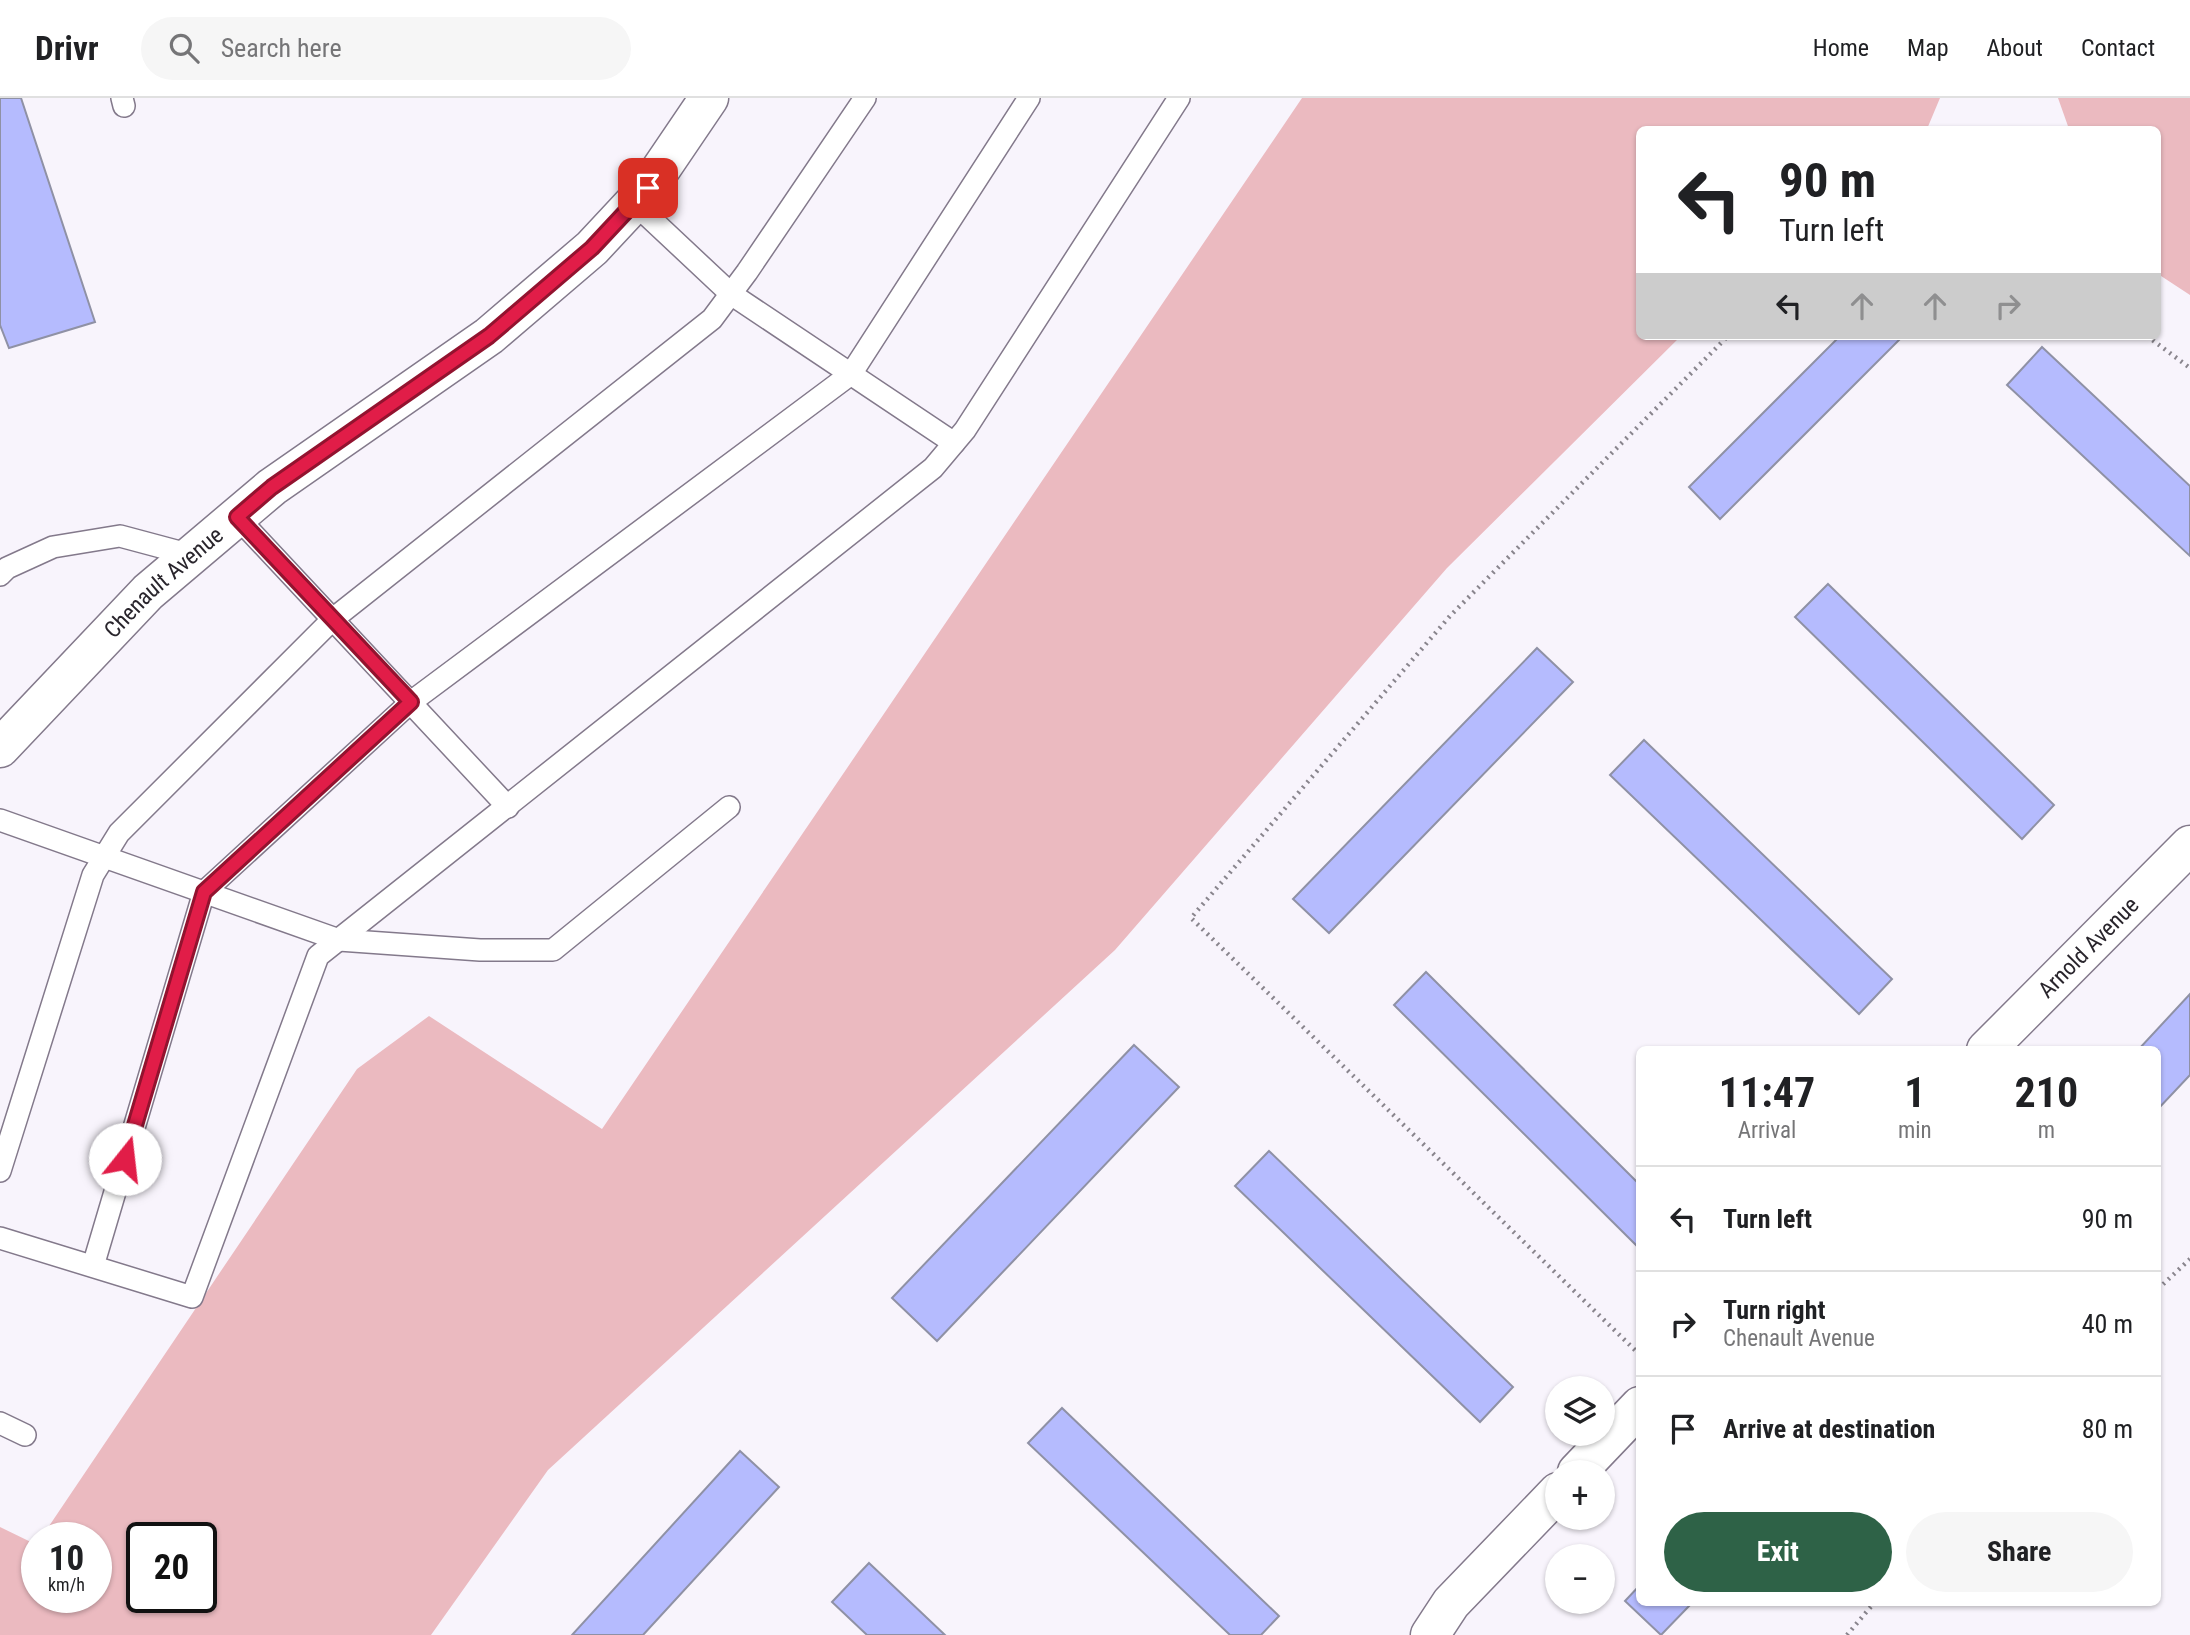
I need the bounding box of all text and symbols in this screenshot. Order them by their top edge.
search box [141,17,631,80]
text: Drivr [35,29,99,68]
icon: search [165,29,203,67]
text: Search here [221,33,342,63]
text: Home [1813,34,1869,62]
text: Map [1907,34,1949,62]
text: About [1987,34,2043,62]
text: Contact [2081,34,2155,62]
text: 90 m [1779,152,1876,209]
icon: left [1664,154,1755,245]
pin [618,158,678,218]
icon: arrive [629,169,667,207]
text: Turn left [1779,211,1884,249]
icon: left [1770,287,1808,325]
icon: ahead [1843,287,1881,325]
icon: ahead [1916,287,1954,325]
icon: right [1989,287,2027,325]
street label: Chenault Avenue [98,521,228,643]
street label: Arnold Avenue [2032,891,2144,1003]
text: 11:47 [1719,1068,1815,1117]
text: 1 [1904,1068,1925,1117]
text: 210 [2014,1068,2078,1117]
text: Arrival [1738,1117,1796,1144]
text: min [1898,1117,1932,1144]
text: m [2038,1117,2055,1144]
position arrow [88,1122,162,1196]
icon: left [1664,1200,1702,1238]
text: Turn left [1723,1204,1812,1234]
text: 90 m [2082,1204,2133,1234]
text: Turn right [1723,1295,1825,1325]
icon: right [1664,1305,1702,1343]
text: 40 m [2082,1309,2133,1339]
text: Chenault Avenue [1723,1325,1875,1352]
map controls [1545,1376,1615,1614]
button: layers [1545,1376,1615,1446]
icon: arrive [1664,1410,1702,1448]
text: Arrive at destination [1723,1414,1935,1444]
text: 80 m [2082,1414,2133,1444]
button: + [1545,1460,1615,1530]
button: Exit [1664,1512,1892,1592]
button: Share [1906,1512,2133,1592]
speed limit sign: 20 [126,1522,217,1613]
text: 10 [49,1538,84,1579]
button: − [1545,1544,1615,1614]
text: km/h [48,1574,85,1595]

